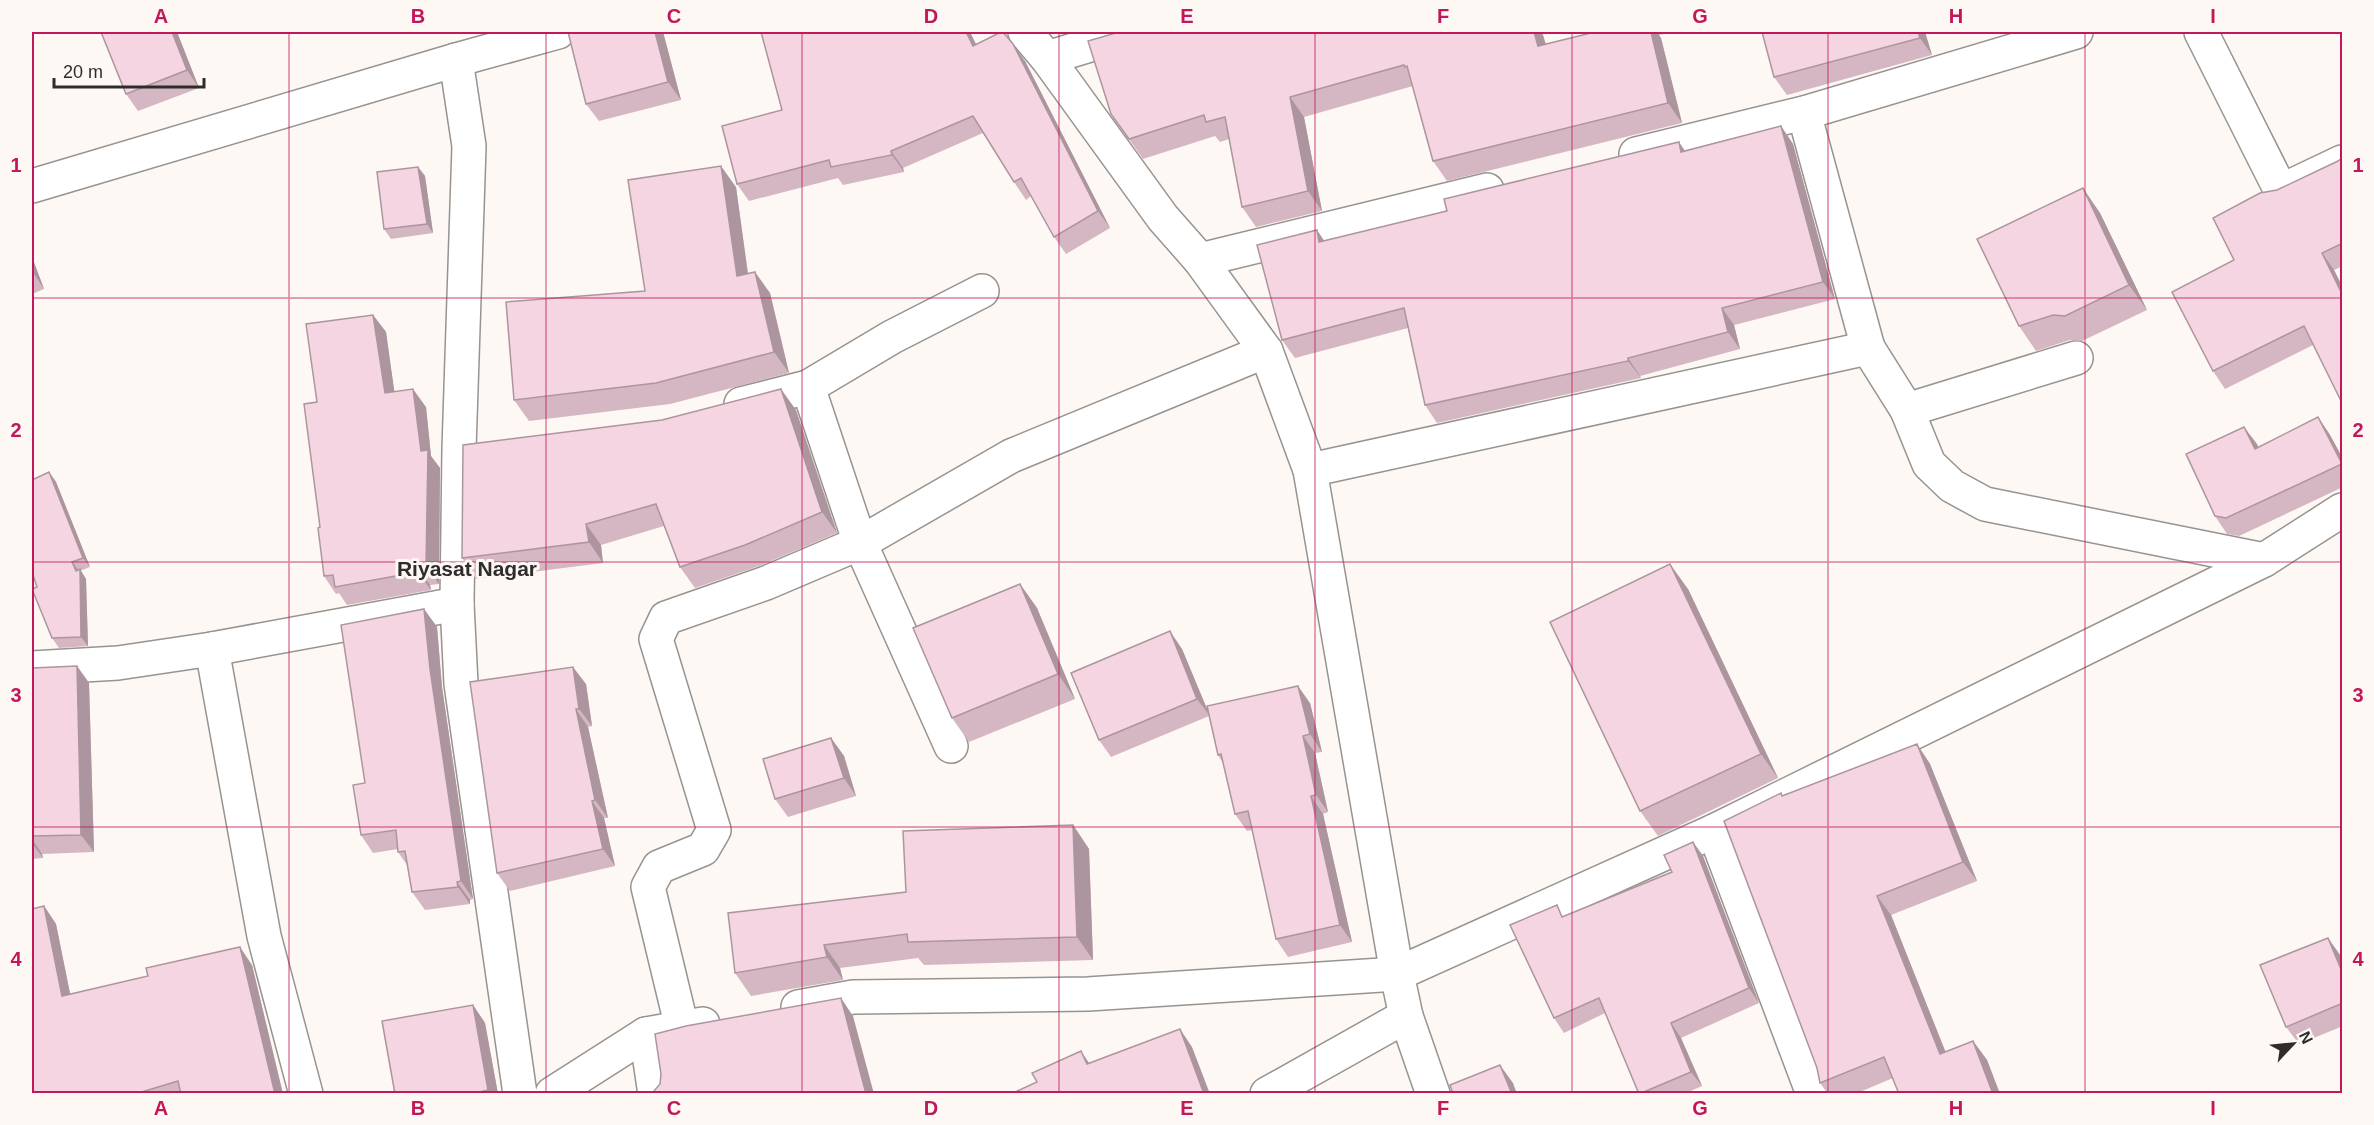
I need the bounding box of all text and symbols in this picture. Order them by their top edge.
text: A [154,5,168,27]
text: B [411,5,425,27]
text: C [667,5,681,27]
text: D [924,5,938,27]
text: E [1180,5,1194,27]
text: F [1437,5,1449,27]
text: G [1692,5,1708,27]
text: H [1949,5,1963,27]
text: I [2210,5,2216,27]
scale bar [54,51,204,89]
text: 20 m [63,62,103,82]
text: 1 [10,154,22,176]
text: 1 [2352,154,2364,176]
text: 2 [10,419,22,441]
text: 2 [2352,419,2364,441]
district label: Riyasat Nagar [397,557,537,580]
text: 3 [10,684,22,706]
text: 3 [2352,684,2364,706]
text: 4 [10,948,22,970]
text: 4 [2352,948,2364,970]
north arrow [2263,1014,2323,1074]
text: N [2296,1029,2316,1047]
text: A [154,1097,168,1119]
text: B [411,1097,425,1119]
text: C [667,1097,681,1119]
text: D [924,1097,938,1119]
text: E [1180,1097,1194,1119]
text: F [1437,1097,1449,1119]
text: G [1692,1097,1708,1119]
text: H [1949,1097,1963,1119]
text: I [2210,1097,2216,1119]

